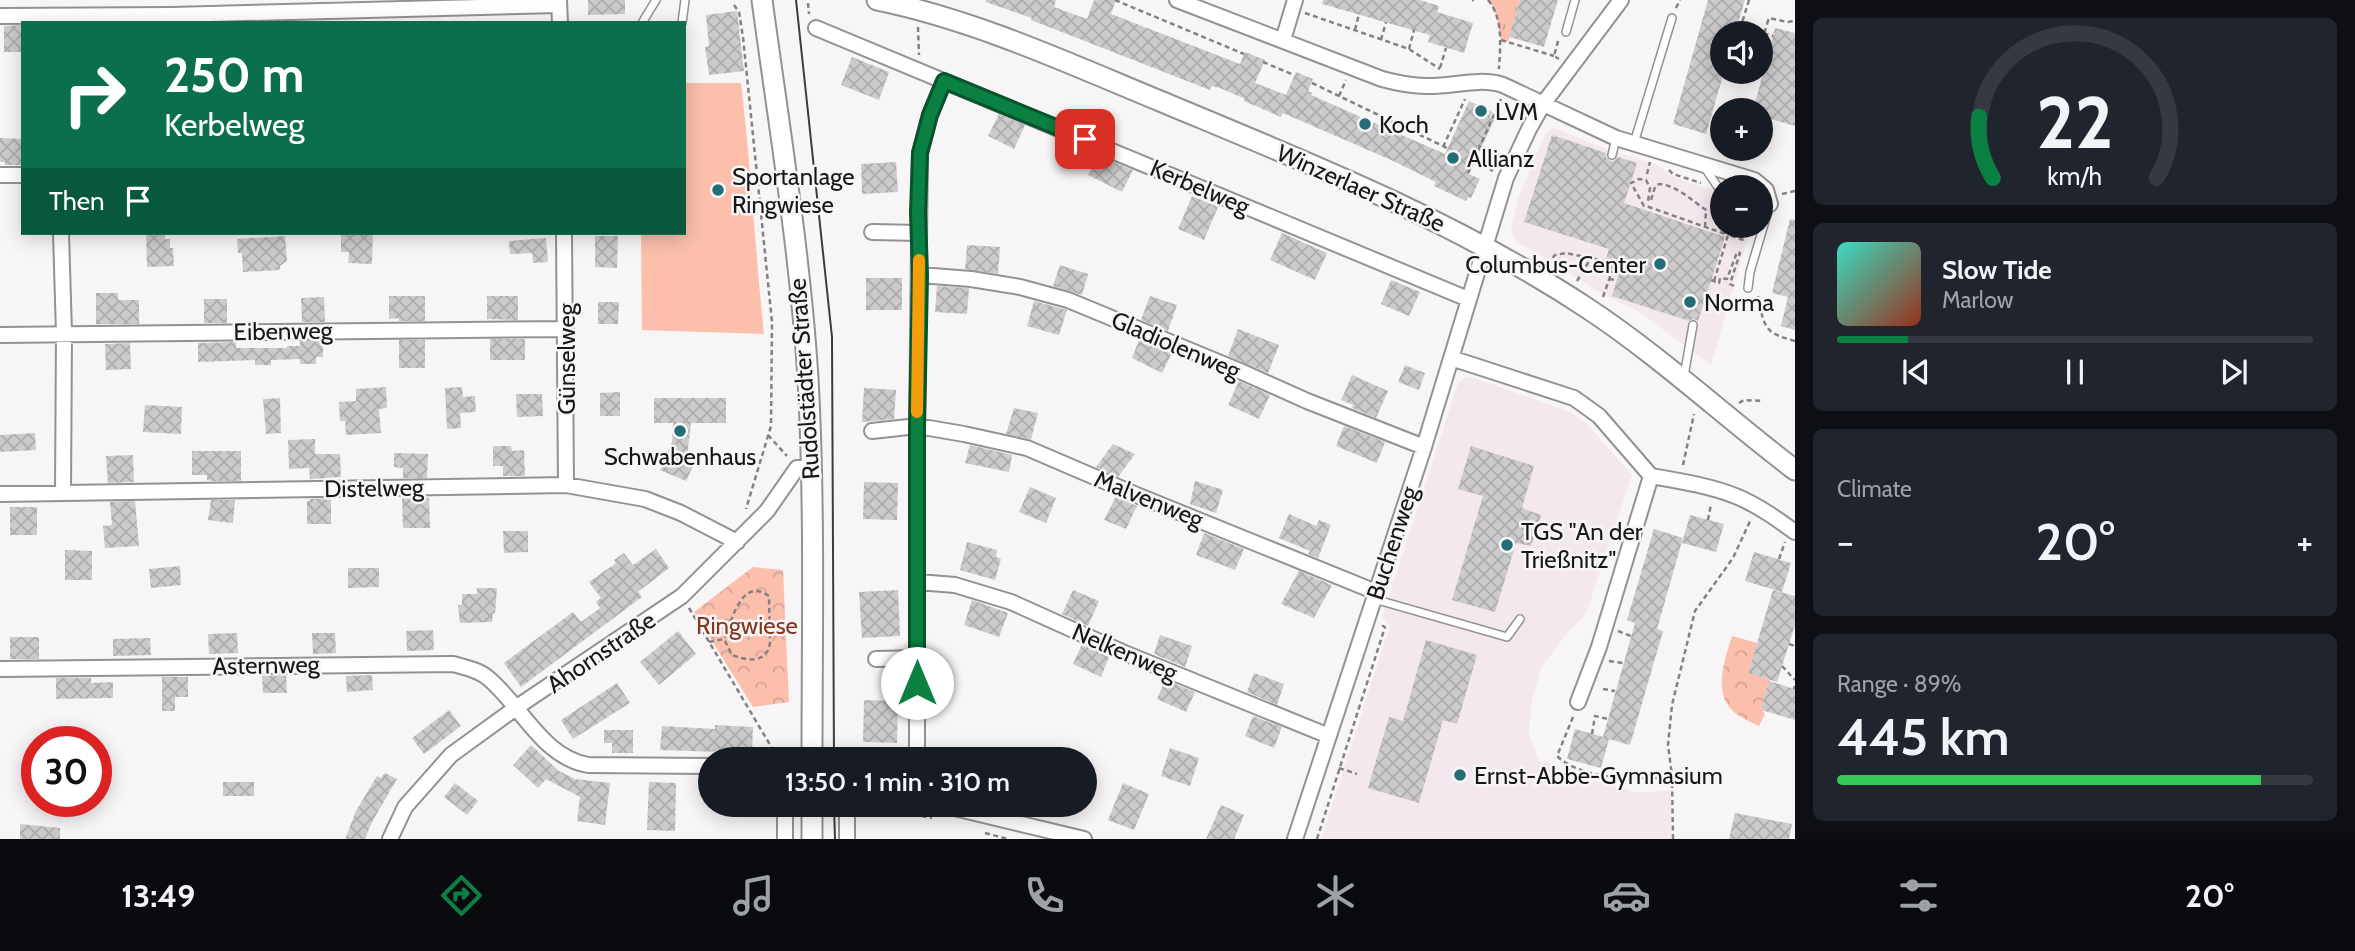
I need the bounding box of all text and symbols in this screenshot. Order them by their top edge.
map controls [1710,21,1773,238]
button: sound [1710,21,1773,84]
text: 250 m [164,45,304,104]
icon: right [49,49,140,140]
text: 22 [2036,78,2114,166]
place label: LVM [1495,97,1538,126]
button: + [1710,98,1773,161]
marker: LVM [1473,103,1489,119]
text: Kerbelweg [164,105,304,144]
pin [1055,109,1115,169]
place label: Koch [1379,110,1429,139]
marker: Koch [1357,116,1373,132]
icon: arrive [1066,120,1104,158]
street label: Winzerlaer Straße [1272,138,1450,238]
place label: Allianz [1467,144,1534,173]
marker: Allianz [1445,150,1461,166]
street label: Kerbelweg [1146,153,1255,221]
text: km/h [2048,160,2102,190]
place label: Sportanlage Ringwiese [732,162,854,219]
button: − [1710,175,1773,238]
icon: arrive [119,182,157,220]
marker: Sportanlage Ringwiese [710,182,726,198]
text: Then [49,185,105,217]
place label: Columbus-Center [1465,250,1646,279]
text: Slow Tide [1942,254,2052,286]
marker: Columbus-Center [1652,256,1668,272]
street label: Rudolstädter Straße [782,277,826,481]
text: Marlow [1942,286,2013,314]
place label: Norma [1704,288,1774,317]
marker: Norma [1682,294,1698,310]
street label: Günselweg [552,302,581,415]
street label: Gladiolenweg [1107,305,1246,386]
street label: Eibenweg [233,316,334,346]
icon: previous [1897,353,1935,391]
icon: pause [2056,353,2094,391]
icon: next [2215,353,2253,391]
marker: Schwabenhaus [672,423,688,439]
place label: Schwabenhaus [604,442,756,471]
street label: Malvenweg [1090,464,1209,534]
street label: Distelweg [324,473,425,503]
text: Climate [1837,475,1912,503]
street label: Buchenweg [1360,482,1424,603]
text: 20° [2035,510,2115,573]
place label: TGS "An der Trießnitz" [1521,517,1643,574]
text: − [1837,518,1854,565]
text: + [2296,518,2313,565]
marker: TGS "An der Trießnitz" [1499,537,1515,553]
street label: Ahornstraße [541,605,661,699]
park label: Ringwiese [696,611,798,640]
street label: Nelkenweg [1068,617,1183,688]
position arrow [880,646,954,720]
street label: Asternweg [212,650,321,680]
text: Range · 89% [1837,670,1961,698]
text: 445 km [1837,705,2010,768]
speed limit sign: 30 [21,726,112,817]
place label: Ernst-Abbe-Gymnasium [1474,761,1723,790]
text: 13:50 · 1 min · 310 m [785,766,1010,798]
marker: Ernst-Abbe-Gymnasium [1452,767,1468,783]
icon: directions [437,871,486,920]
icon: music [729,871,778,920]
icon: phone [1020,871,1069,920]
icon: climate [1311,871,1360,920]
icon: car [1602,871,1651,920]
icon: filters [1894,871,1943,920]
text: 13:49 [121,876,195,915]
text: 20° [2185,876,2234,915]

